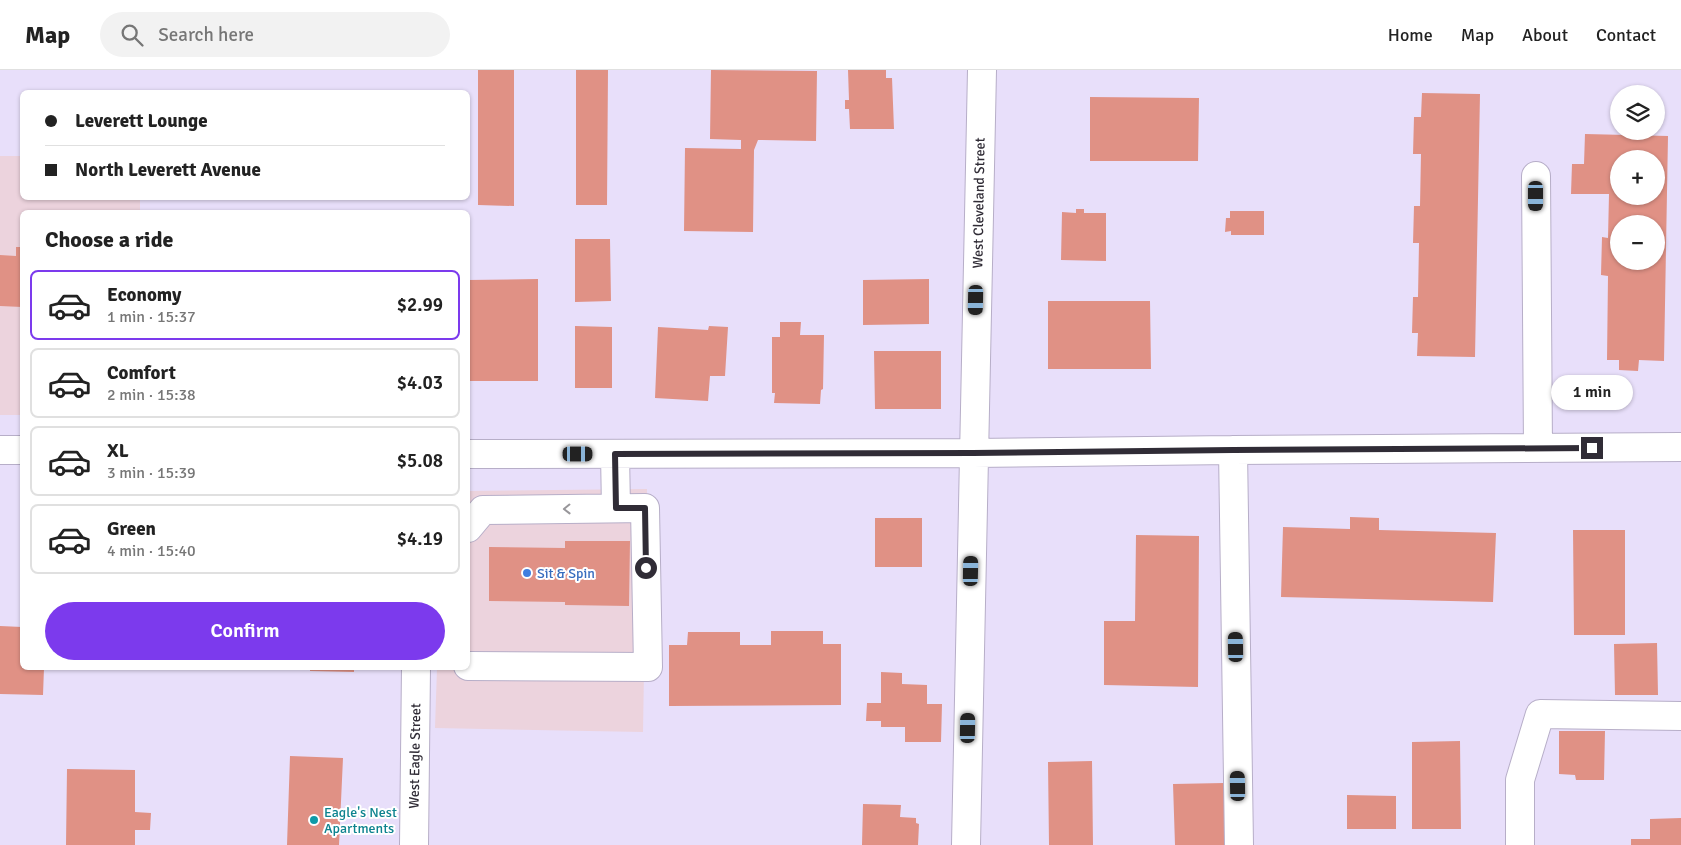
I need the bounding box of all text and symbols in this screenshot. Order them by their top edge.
search box [100,12,450,57]
text: Map [25,20,70,50]
icon: search [118,21,146,49]
text: Search here [158,23,254,47]
text: Home [1388,24,1433,46]
text: Map [1461,24,1494,46]
text: About [1522,24,1568,46]
text: Contact [1596,24,1656,46]
map controls [1610,85,1665,270]
button: layers [1610,85,1665,140]
text: Leverett Lounge [75,109,208,133]
street label: West Cleveland Street [969,137,989,269]
button: + [1610,150,1665,205]
text: North Leverett Avenue [75,158,261,182]
car [1528,181,1543,211]
button: − [1610,215,1665,270]
text: Choose a ride [45,226,173,253]
icon: car [47,283,92,328]
text: Economy [107,283,181,307]
car [968,285,983,315]
text: $2.99 [397,293,443,317]
text: 1 min · 15:37 [107,307,196,327]
icon: car [47,361,92,406]
text: Comfort [107,361,176,385]
text: $4.03 [397,371,443,395]
callout: 1 min [1551,376,1633,410]
text: 1 min [1573,382,1611,402]
text: 2 min · 15:38 [107,385,196,405]
route end [1581,437,1603,459]
icon: car [47,439,92,484]
text: XL [107,439,129,463]
car [563,447,593,462]
text: $5.08 [397,449,443,473]
text: 3 min · 15:39 [107,463,196,483]
one-way arrow [563,504,570,514]
icon: car [47,517,92,562]
text: Green [107,517,156,541]
text: $4.19 [397,527,443,551]
text: 4 min · 15:40 [107,541,196,561]
car [963,556,978,586]
route start [635,557,657,579]
place label: Sit & Spin [537,565,595,582]
marker: Sit & Spin [521,567,533,579]
button: Confirm [45,602,445,660]
car [1228,632,1243,662]
street label: West Eagle Street [406,703,424,809]
car [960,713,975,743]
car [1230,771,1245,801]
place label: Eagle's Nest Apartments [324,804,397,837]
marker: Eagle's Nest Apartments [308,814,320,826]

